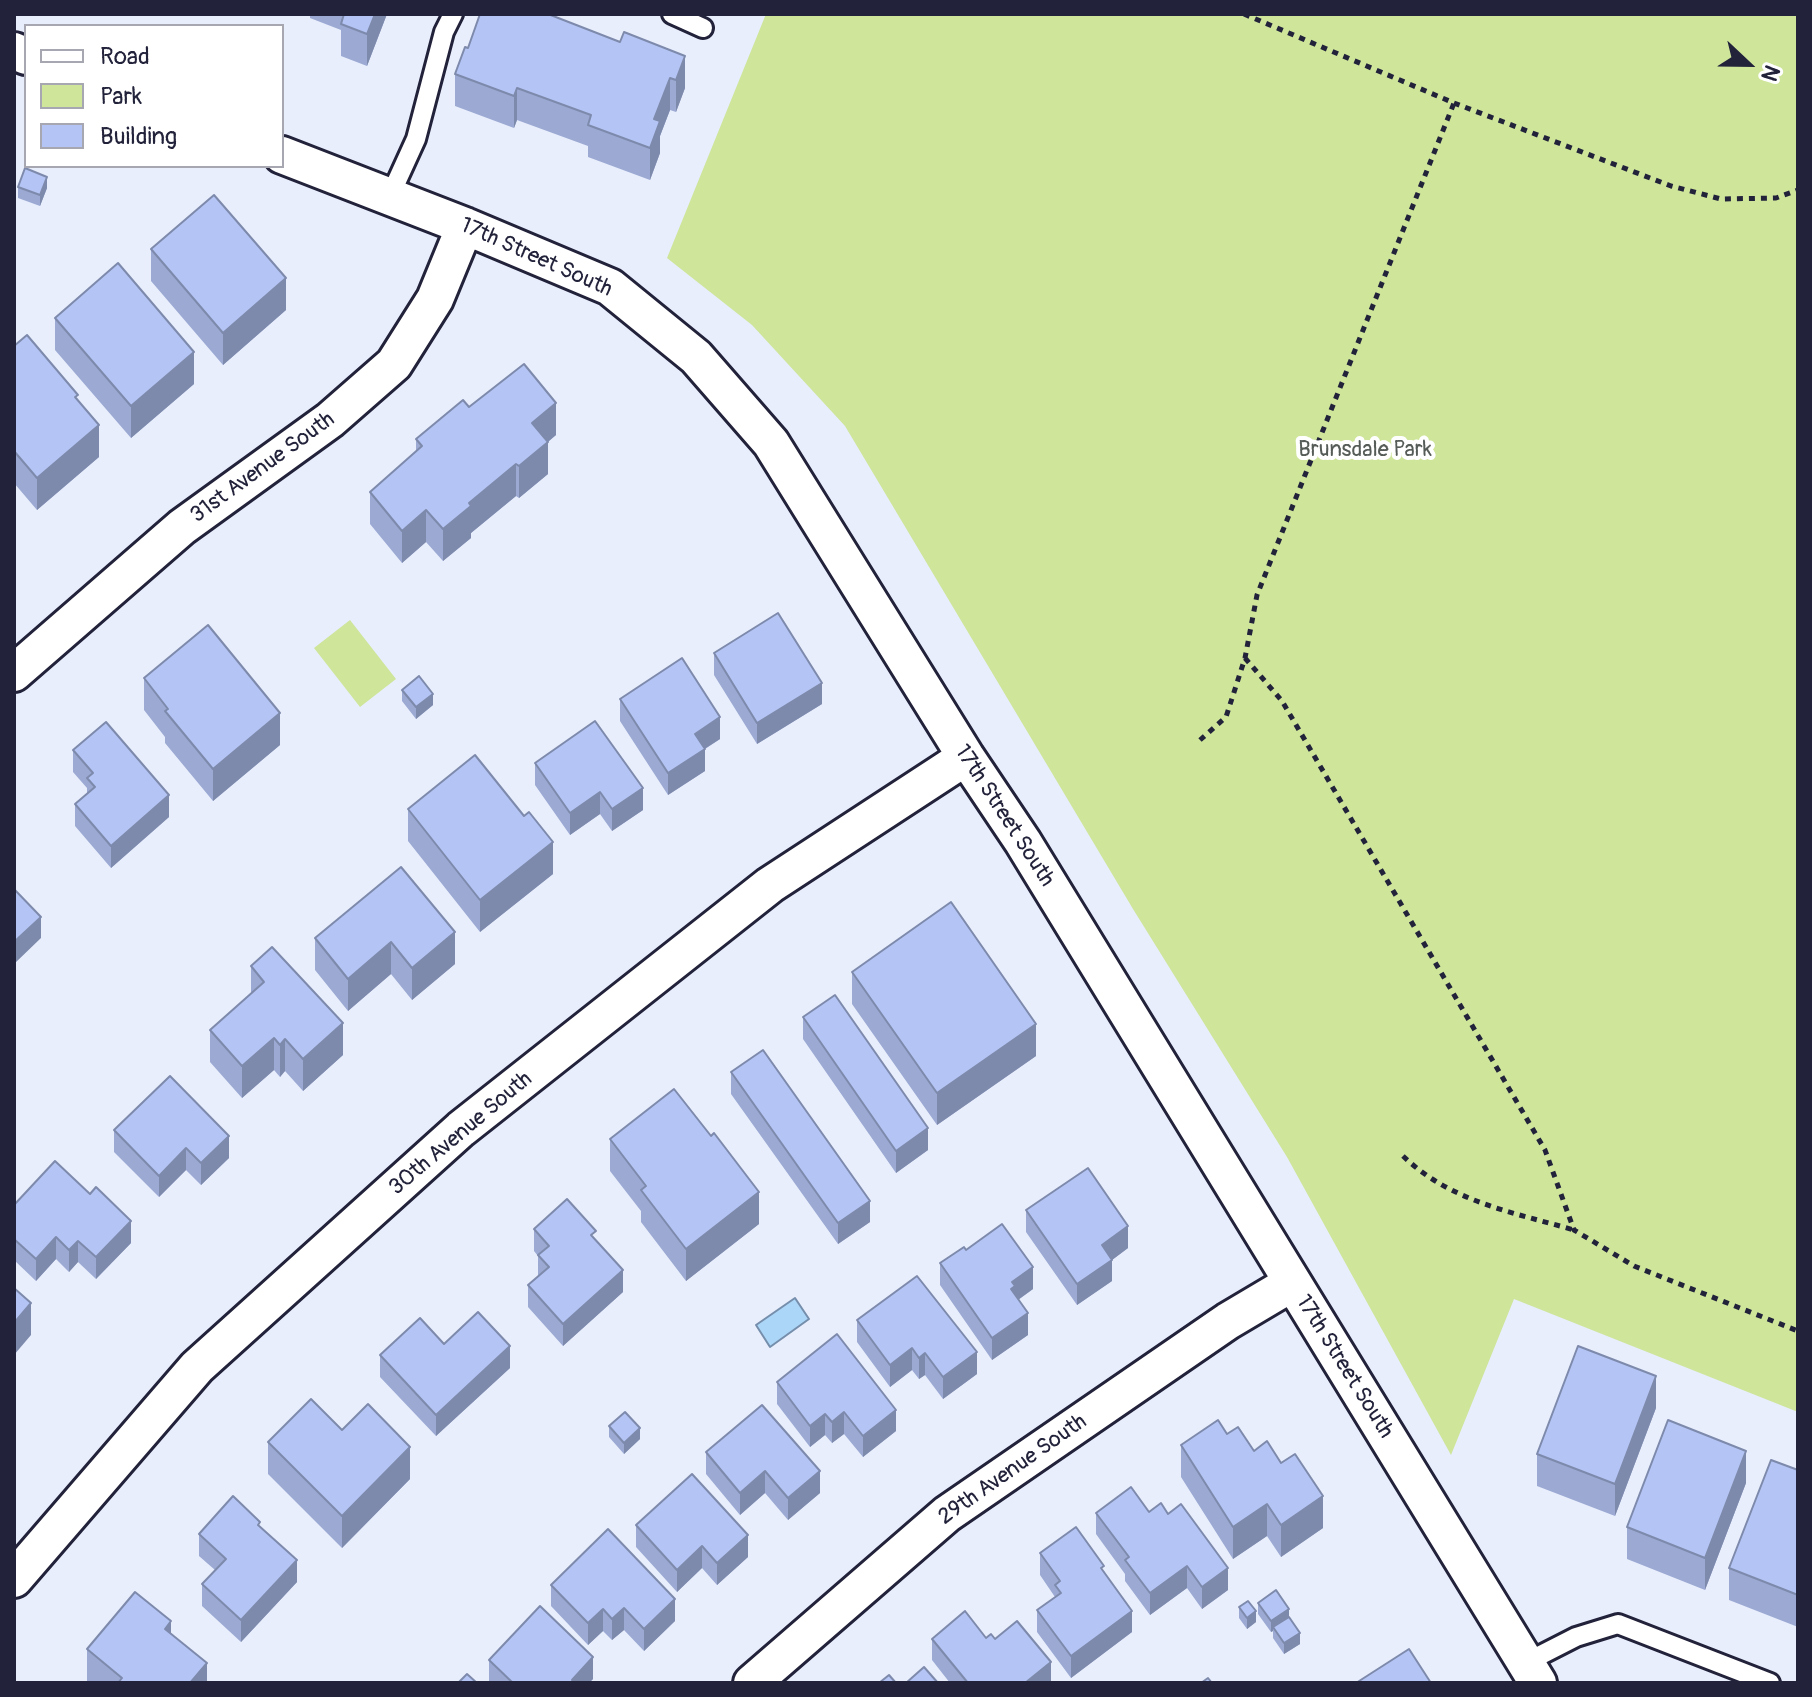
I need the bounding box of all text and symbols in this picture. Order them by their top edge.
legend [24,24,284,168]
north arrow [1708,24,1788,104]
text: Road [100,42,150,71]
text: N [1754,61,1786,85]
text: Park [100,82,142,111]
text: Building [100,122,177,151]
street label: 17th Street South [456,213,616,303]
street label: 31st Avenue South [186,407,340,529]
park label: Brunsdale Park [1298,437,1432,463]
street label: 17th Street South [948,740,1060,892]
street label: 30th Avenue South [384,1067,538,1201]
street label: 17th Street South [1289,1291,1399,1443]
street label: 29th Avenue South [934,1409,1092,1531]

